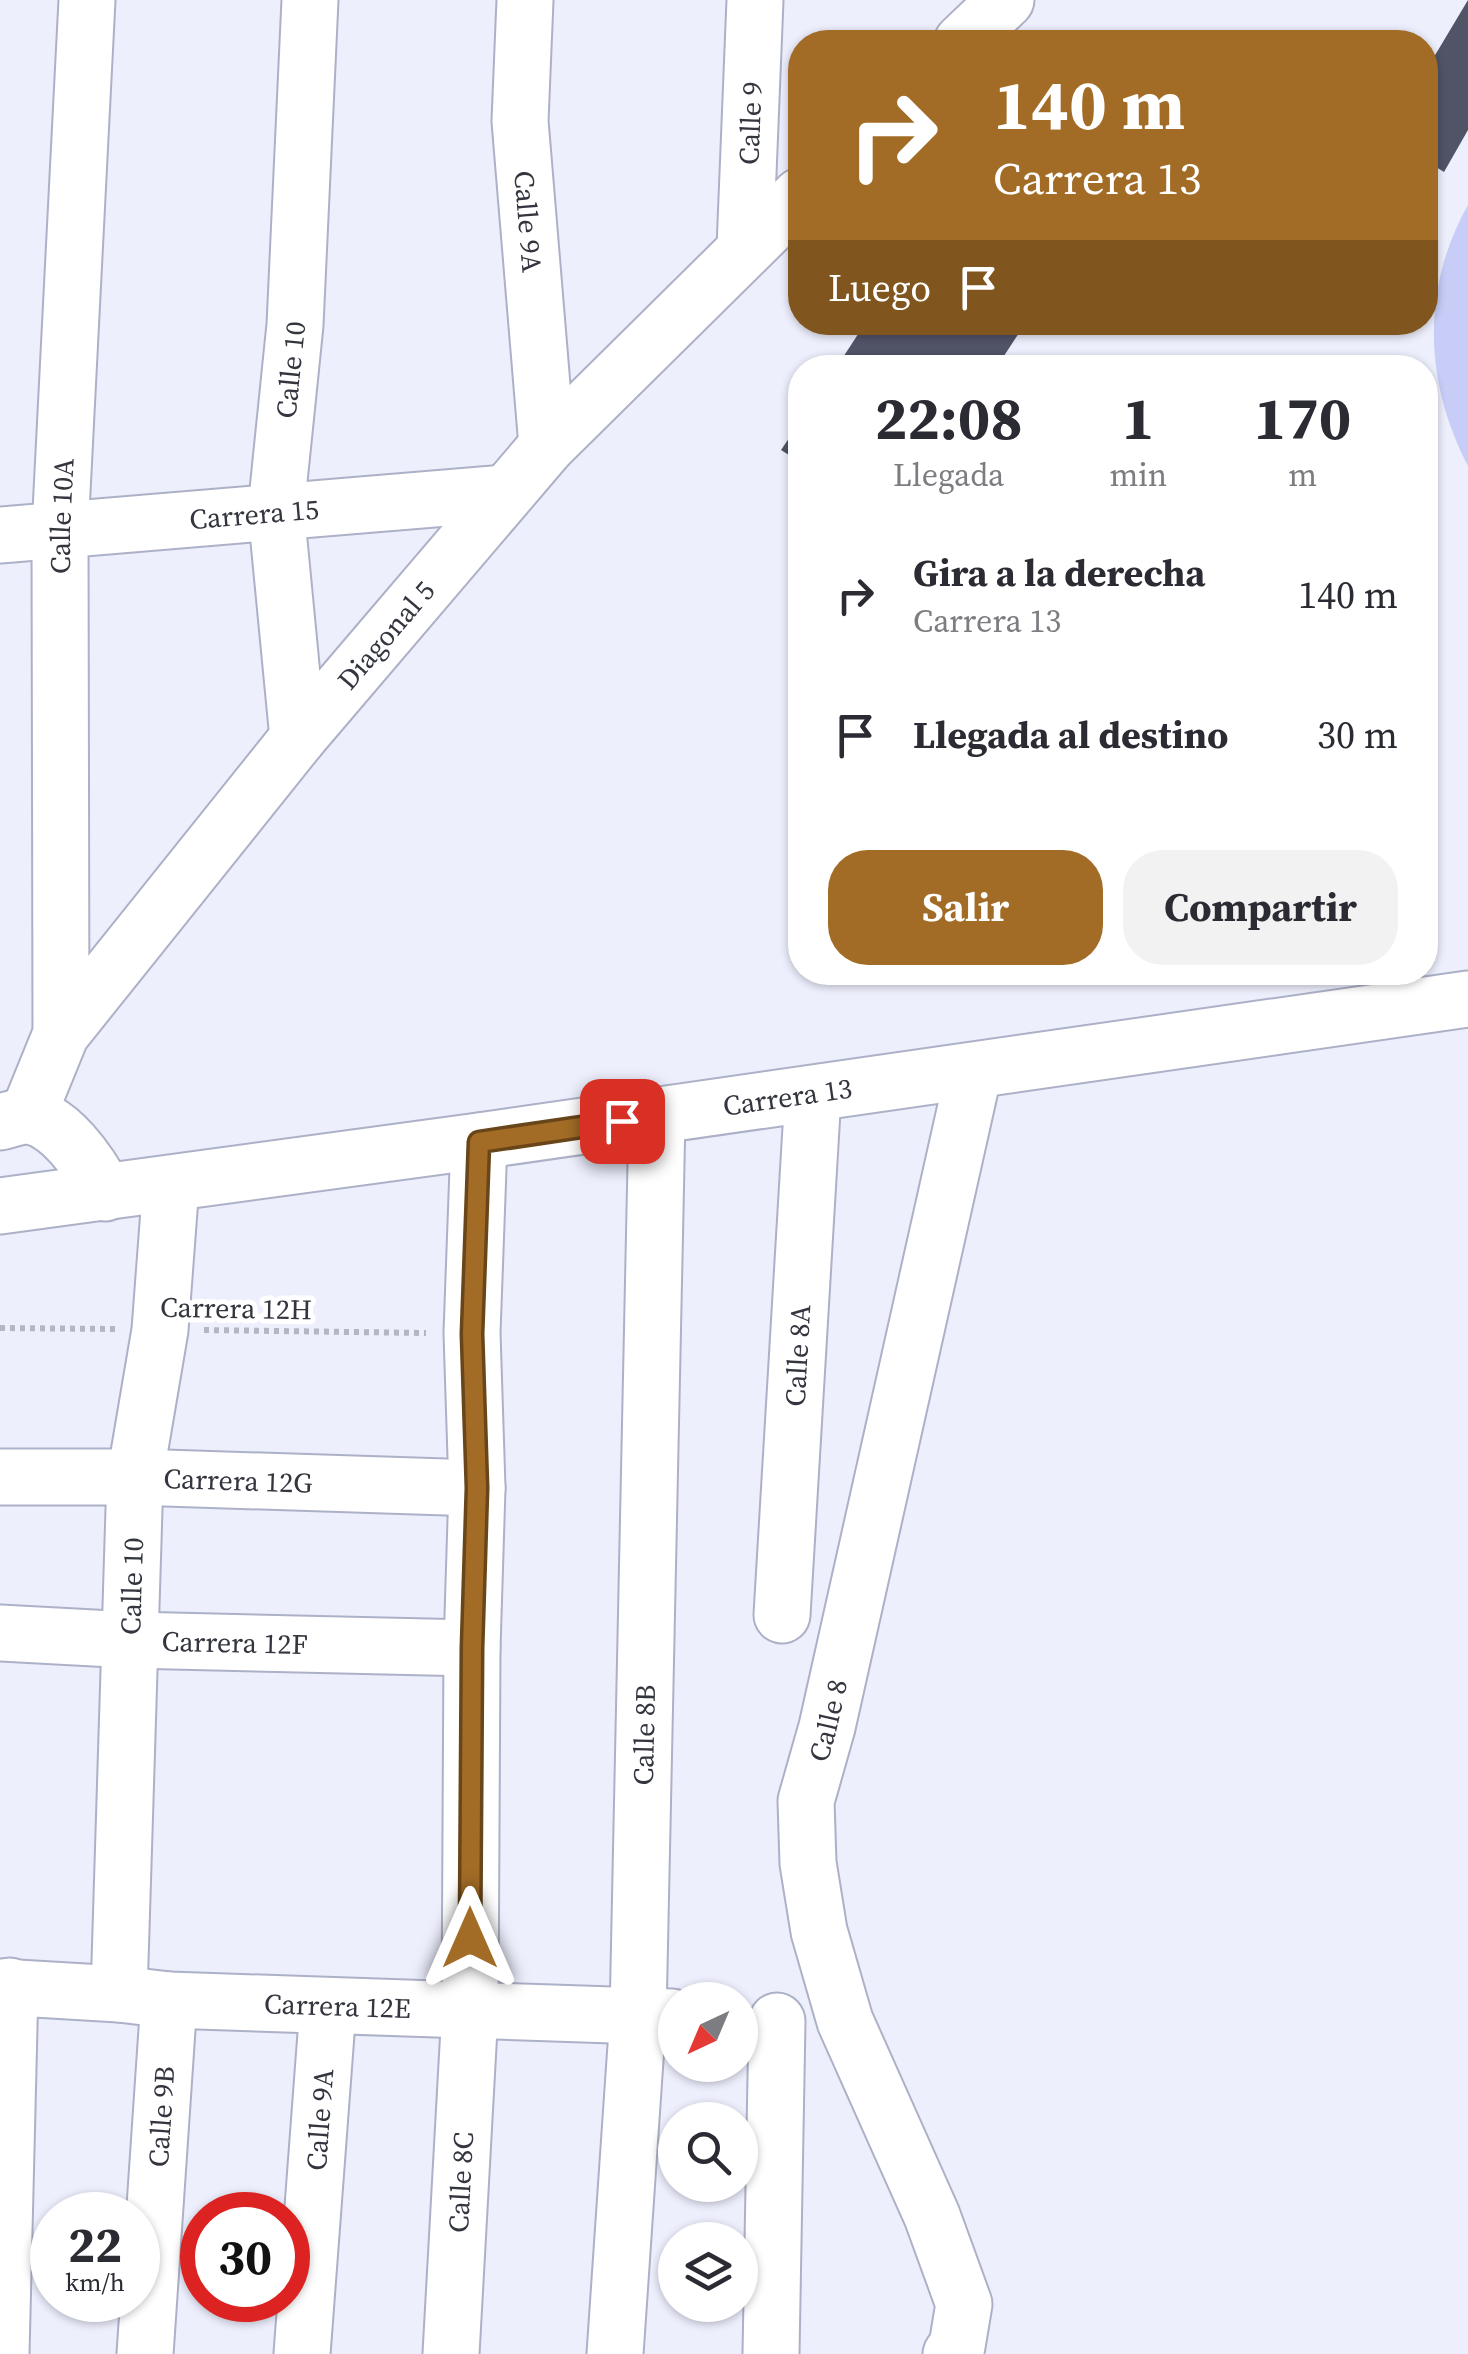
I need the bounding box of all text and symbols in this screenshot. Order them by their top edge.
text: 140 m [993,56,1185,152]
icon: right [828,70,958,200]
street label: Calle 9 [729,81,771,166]
text: Carrera 13 [993,147,1202,209]
street label: Calle 9A [505,169,552,274]
icon: arrive [951,260,1006,315]
text: Luego [828,262,931,314]
street label: Calle 10 [267,319,314,420]
text: 22:08 [875,377,1023,459]
text: 1 [1122,377,1155,459]
text: 170 [1254,377,1351,459]
text: Llegada [893,453,1004,497]
text: min [1109,453,1167,497]
text: m [1288,453,1317,497]
street label: Calle 10A [41,457,83,574]
street label: Carrera 15 [188,490,320,538]
text: Gira a la derecha [913,547,1205,599]
icon: right [828,568,883,623]
text: 140 m [1298,569,1398,621]
street label: Diagonal 5 [329,572,443,698]
text: Carrera 13 [913,599,1061,643]
icon: arrive [828,708,883,763]
text: Llegada al destino [913,709,1229,761]
text: 30 m [1317,709,1398,761]
button: Salir [828,850,1103,965]
button: Compartir [1123,850,1398,965]
street label: Carrera 13 [720,1069,854,1125]
pin [580,1079,665,1164]
icon: arrive [595,1094,650,1149]
street label: Carrera 12H [160,1288,312,1328]
street label: Calle 8A [775,1303,819,1408]
street label: Carrera 12G [163,1459,313,1502]
street label: Calle 10 [111,1537,152,1636]
street label: Carrera 12F [161,1622,308,1663]
street label: Calle 8 [799,1676,856,1766]
street label: Calle 8B [624,1684,664,1786]
position arrow [418,1886,522,1990]
north arrow [658,1982,758,2082]
map controls [658,1982,758,2322]
street label: Carrera 12E [263,1984,411,2027]
street label: Calle 9B [139,2065,183,2168]
street label: Calle 9A [297,2067,342,2172]
button: search [658,2102,758,2202]
street label: Calle 8C [439,2131,482,2234]
speed limit sign: 30 [180,2192,310,2322]
text: 22 [68,2210,122,2279]
button: layers [658,2222,758,2322]
text: km/h [65,2265,125,2299]

